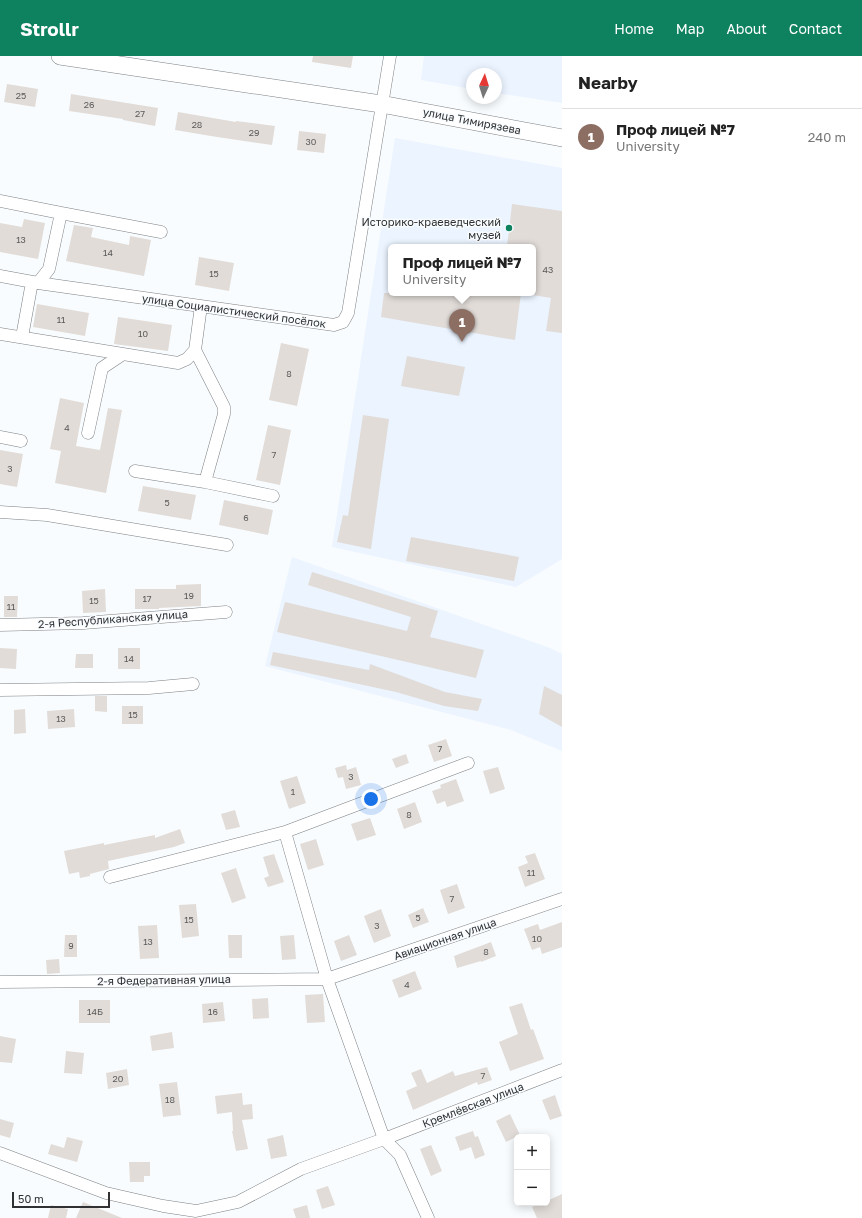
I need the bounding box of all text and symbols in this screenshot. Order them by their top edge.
text: Strollr [20,17,79,40]
text: Home [614,20,654,37]
text: Map [676,20,704,37]
text: About [726,20,767,37]
text: Contact [789,20,842,37]
north arrow [466,68,502,104]
text: Nearby [578,72,638,93]
house number: 25 [16,90,26,101]
house number: 26 [84,99,94,110]
street label: улица Тимирязева [422,105,522,136]
house number: 27 [135,108,145,119]
house number: 28 [192,119,202,130]
text: Проф лицей №7 [616,120,735,138]
house number: 29 [249,127,259,138]
text: 1 [588,129,594,145]
text: 240 m [808,129,846,145]
house number: 30 [306,136,317,147]
text: University [616,138,680,154]
place label: Историко-краеведческий музей [361,215,501,241]
marker: Историко-краеведческий музей [504,223,514,233]
house number: 13 [16,234,26,245]
popup [388,244,536,296]
house number: 14 [103,247,113,258]
text: Проф лицей №7 [403,253,521,271]
house number: 43 [543,264,553,275]
house number: 15 [209,268,219,279]
text: University [403,271,466,287]
street label: улица Социалистический посёлок [141,291,328,330]
pin: 1 [449,309,475,342]
house number: 11 [57,314,66,325]
house number: 10 [138,328,148,339]
house number: 8 [286,368,292,379]
house number: 4 [64,422,70,433]
house number: 7 [272,449,277,460]
house number: 3 [7,463,13,474]
house number: 5 [164,497,170,508]
house number: 6 [243,512,249,523]
house number: 19 [184,590,194,601]
house number: 17 [142,593,152,604]
house number: 15 [89,595,99,606]
house number: 11 [7,601,16,612]
street label: 2-я Республиканская улица [38,607,188,630]
house number: 14 [124,653,134,664]
house number: 15 [128,709,138,720]
house number: 13 [56,713,66,724]
house number: 7 [438,743,443,754]
house number: 3 [348,771,354,782]
house number: 1 [291,786,296,797]
your location [361,789,381,809]
house number: 8 [406,809,412,820]
house number: 11 [527,867,536,878]
house number: 7 [450,893,455,904]
house number: 5 [415,912,421,923]
house number: 15 [184,914,194,925]
street label: Авиационная улица [392,915,498,962]
house number: 3 [374,920,380,931]
house number: 10 [532,933,542,944]
house number: 13 [143,936,153,947]
house number: 9 [68,940,74,951]
house number: 8 [483,946,489,957]
street label: 2-я Федеративная улица [97,972,231,987]
house number: 4 [404,979,410,990]
house number: 14Б [87,1006,103,1017]
house number: 16 [208,1006,218,1017]
house number: 7 [481,1070,486,1081]
house number: 20 [113,1073,124,1084]
street label: Кремлёвская улица [420,1079,525,1130]
house number: 18 [165,1094,175,1105]
map controls [514,1134,550,1206]
button: + [514,1134,550,1170]
button: − [514,1170,550,1206]
scale bar [12,1190,110,1209]
text: 50 m [18,1192,44,1205]

